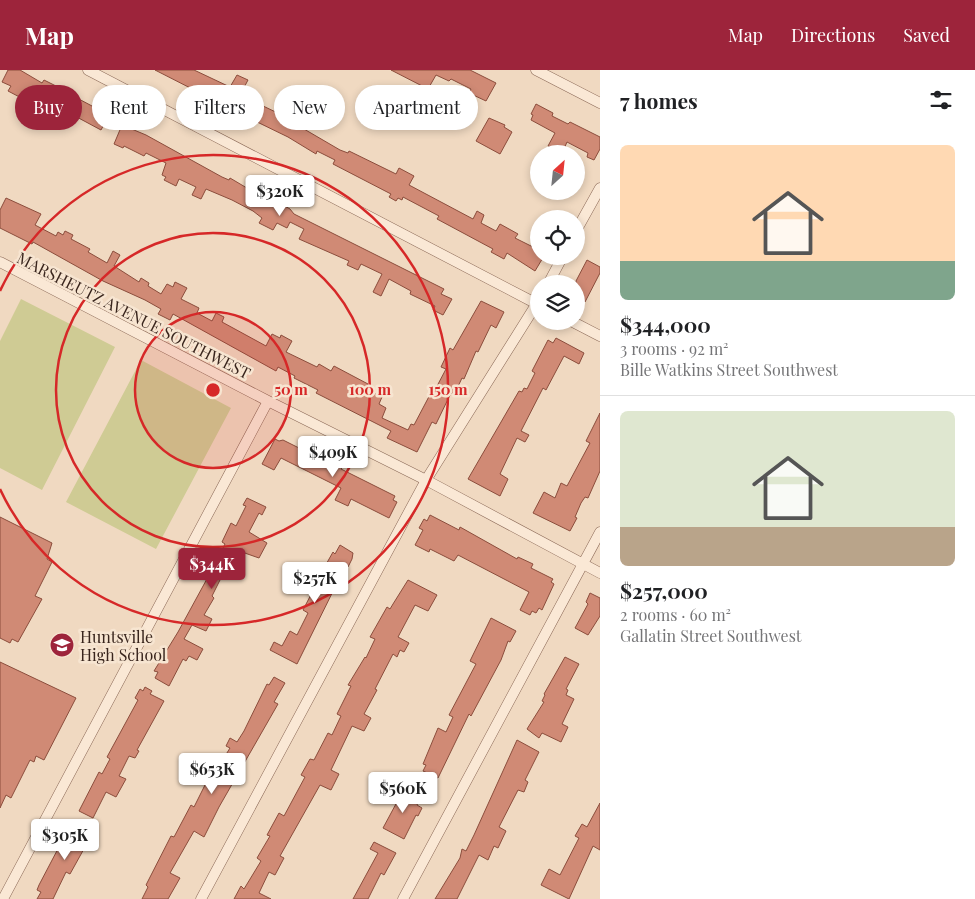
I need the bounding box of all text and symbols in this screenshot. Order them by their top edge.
text: Map [25,19,74,51]
text: Map [728,23,763,47]
text: Directions [791,23,875,47]
text: Saved [903,23,950,47]
chip: Buy [15,85,82,130]
chip: Rent [92,85,166,130]
chip: Filters [176,85,264,130]
chip: New [274,85,345,130]
chip: Apartment [355,85,478,130]
text: 7 homes [620,86,698,114]
icon: filters [927,86,955,114]
north arrow [530,145,585,200]
map controls [530,145,585,330]
pin: $320K [245,174,315,217]
icon: home [743,178,833,268]
text: $320K [256,180,304,201]
button: locate [530,210,585,265]
street label: MARSHEUTZ AVENUE SOUTHWEST [14,247,254,383]
button: layers [530,275,585,330]
text: $344,000 [620,310,711,338]
text: 3 rooms · 92 m² [620,338,729,359]
text: Bille Watkins Street Southwest [620,359,838,380]
text: 50 m [274,379,308,399]
text: 100 m [349,379,392,399]
text: 150 m [428,379,468,399]
centre of rings [204,381,222,399]
pin: $409K [298,436,368,478]
text: $409K [309,441,357,462]
icon: home [743,443,833,533]
pin: $344K [177,548,247,590]
text: $344K [189,553,235,574]
pin: $257K [280,562,350,604]
text: $257K [293,567,337,588]
text: $257,000 [620,576,708,604]
text: 2 rooms · 60 m² [620,604,731,625]
text: Gallatin Street Southwest [620,625,802,646]
place label: Huntsville High School [80,626,167,665]
school or university icon: Huntsville High School [49,632,75,658]
pin: $653K [177,752,247,795]
text: $653K [190,758,234,779]
pin: $560K [368,772,438,814]
text: $560K [379,777,427,798]
pin: $305K [30,818,100,861]
text: $305K [42,824,88,845]

